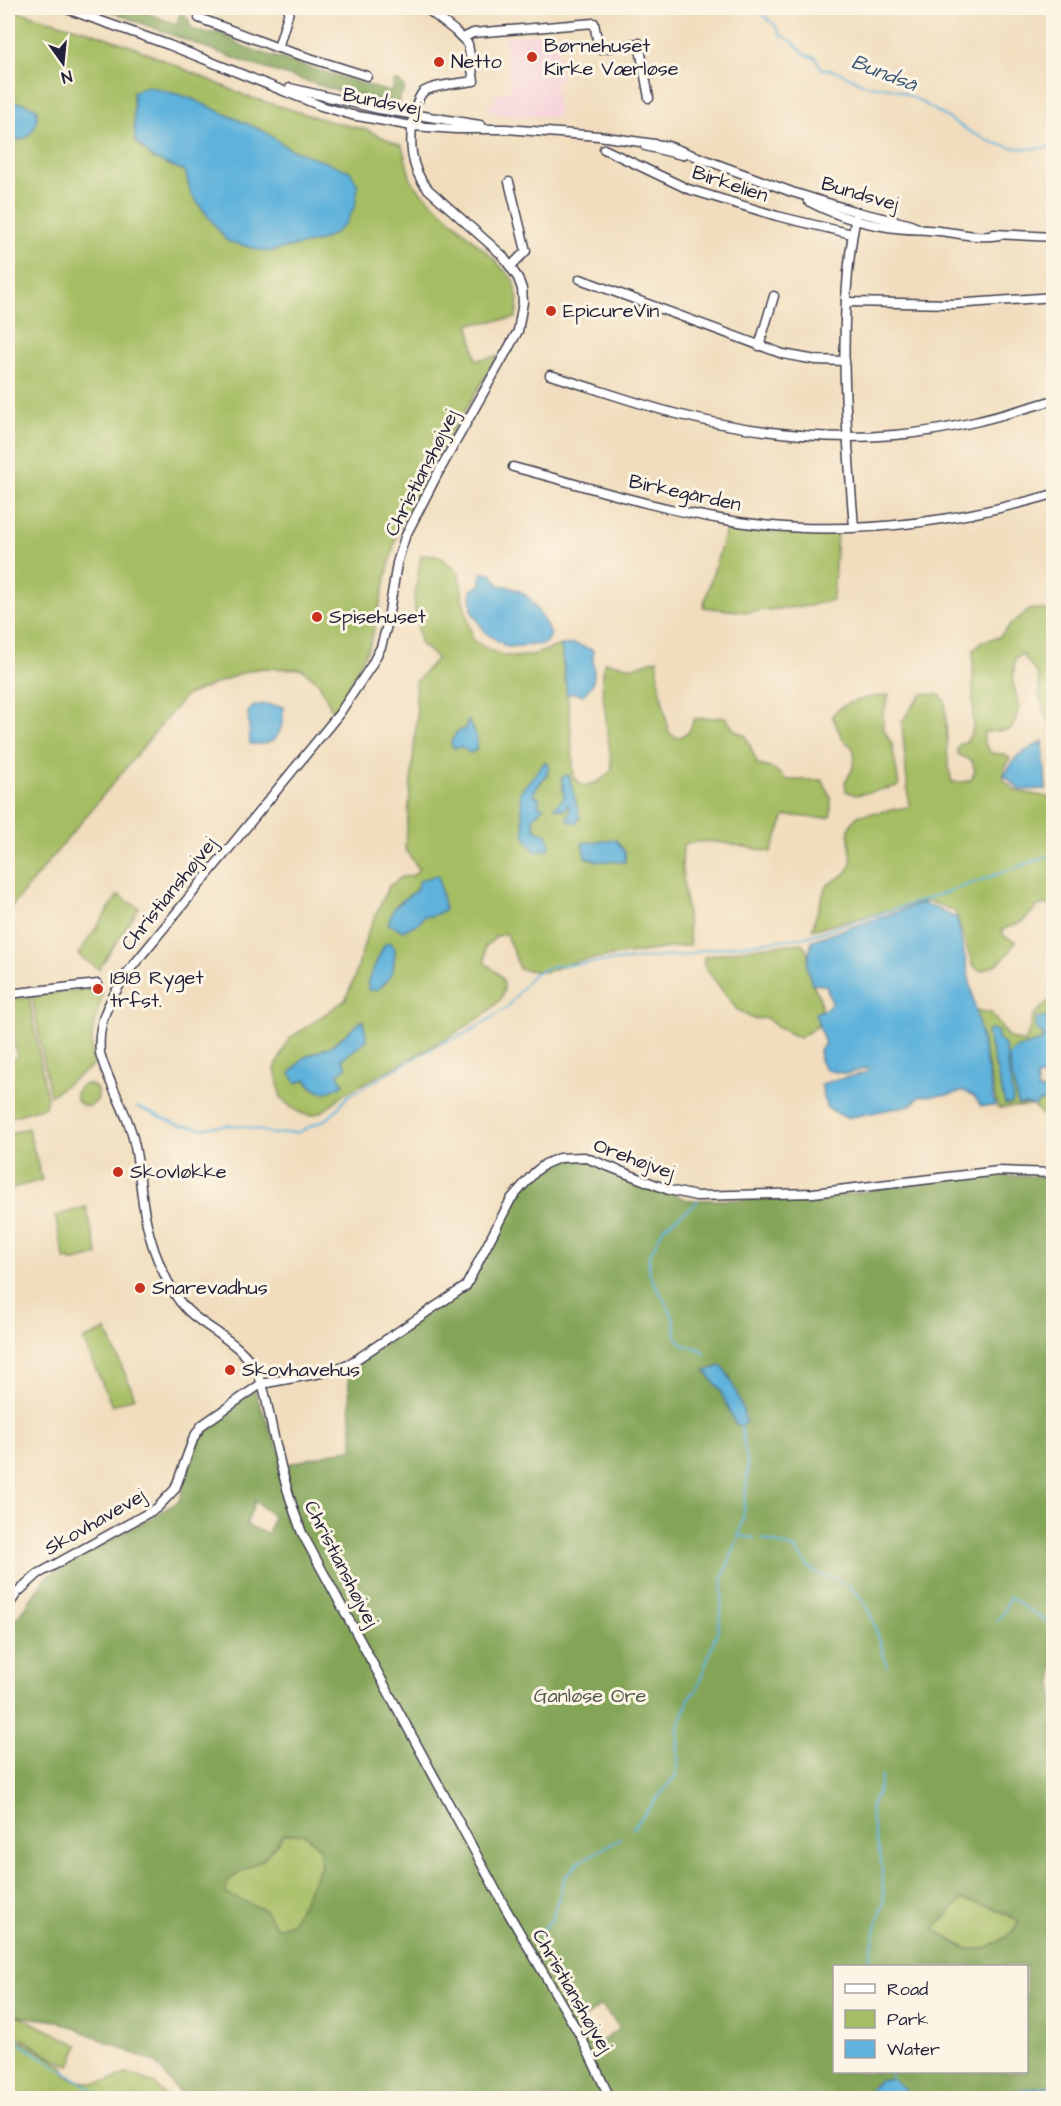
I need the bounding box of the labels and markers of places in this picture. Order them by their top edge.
place label: Børnehuset Kirke Værløse [544,32,679,83]
place label: Netto [451,48,502,76]
marker: Børnehuset Kirke Værløse [525,50,539,64]
marker: Netto [432,55,446,69]
place label: EpicureVin [563,297,659,325]
marker: EpicureVin [544,304,558,318]
place label: Spisehuset [329,603,426,631]
marker: Spisehuset [310,610,324,624]
place label: 1818 Ryget trfst. [110,964,204,1015]
marker: 1818 Ryget trfst. [91,982,105,996]
place label: Skovløkke [130,1158,227,1186]
marker: Skovløkke [111,1165,125,1179]
place label: Snarevadhus [152,1274,268,1302]
marker: Snarevadhus [133,1281,147,1295]
place label: Skovhavehus [242,1356,360,1384]
marker: Skovhavehus [223,1363,237,1377]

